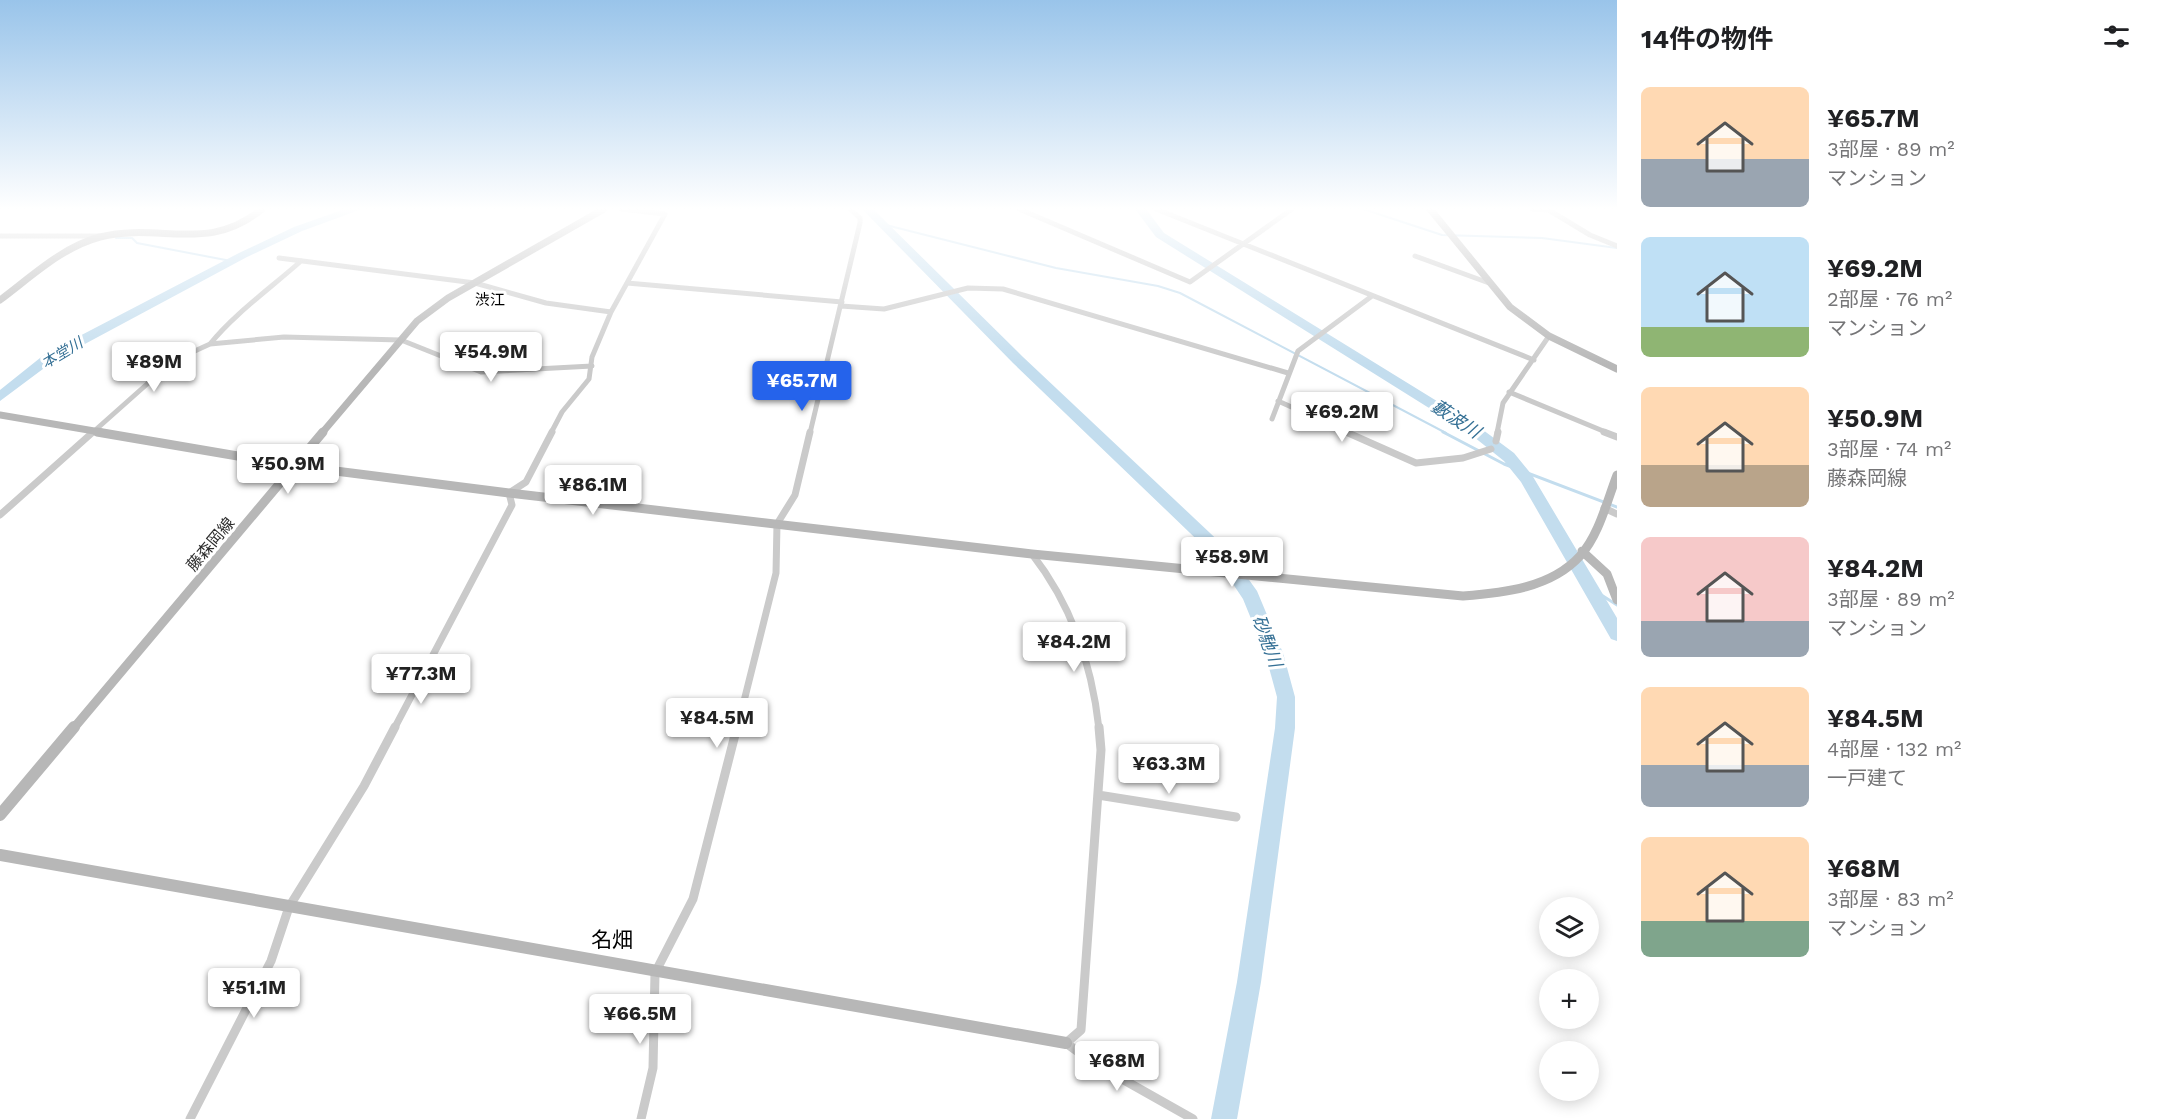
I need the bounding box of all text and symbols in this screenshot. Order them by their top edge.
icon: filters [2100,20,2133,53]
text: 14件の物件 [1641,24,1773,54]
text: ¥65.7M [1827,103,1920,133]
icon: home [1689,111,1761,183]
text: 3部屋 · 89 m² [1827,137,1955,161]
text: マンション [1827,166,1927,190]
text: ¥69.2M [1827,253,1923,283]
icon: home [1689,261,1761,333]
text: 2部屋 · 76 m² [1827,287,1952,311]
district label: 渋江 [475,291,505,309]
text: マンション [1827,316,1927,340]
pin: ¥54.9M [442,332,540,383]
water label: 本堂川 [38,333,88,372]
text: ¥54.9M [454,339,528,363]
pin: ¥89M [118,342,190,393]
text: ¥89M [126,349,182,373]
pin: ¥65.7M [753,361,851,412]
text: ¥65.7M [766,368,838,392]
pin: ¥69.2M [1293,392,1391,443]
water label: 藪波川 [1428,395,1486,443]
text: ¥69.2M [1305,399,1379,423]
text: ¥50.9M [1827,403,1923,433]
icon: home [1689,411,1761,483]
text: 3部屋 · 74 m² [1827,437,1951,461]
pin: ¥50.9M [239,444,337,495]
text: ¥50.9M [251,451,325,475]
pin: ¥86.1M [544,465,642,516]
text: 藤森岡線 [1827,466,1907,490]
text: ¥86.1M [559,472,627,496]
street label: 藤森岡線 [183,514,238,575]
pin: ¥58.9M [1183,537,1281,588]
text: ¥58.9M [1195,544,1269,568]
text: ¥84.2M [1827,553,1924,583]
icon: home [1689,561,1761,633]
text: 3部屋 · 89 m² [1827,587,1955,611]
water label: 砂馳川 [1248,612,1287,672]
text: マンション [1827,616,1927,640]
pin: ¥84.2M [1025,622,1123,673]
text: ¥84.2M [1037,629,1111,653]
pin: ¥77.3M [372,654,470,705]
text: ¥77.3M [385,661,457,685]
pin: ¥84.5M [668,698,766,749]
text: ¥84.5M [1827,703,1924,733]
text: ¥84.5M [680,705,754,729]
icon: home [1689,711,1761,783]
text: 4部屋 · 132 m² [1827,737,1961,761]
pin: ¥63.3M [1120,744,1218,795]
text: ¥63.3M [1132,751,1206,775]
text: 一戸建て [1827,766,1907,790]
text: ¥68M [1827,853,1900,883]
icon: home [1689,861,1761,933]
text: 3部屋 · 83 m² [1827,887,1954,911]
map controls [1539,897,1599,1101]
button: layers [1539,897,1599,957]
text: マンション [1827,916,1927,940]
district label: 名畑 [591,927,633,952]
pin: ¥51.1M [205,968,303,1019]
button: + [1539,969,1599,1029]
text: ¥51.1M [222,975,286,999]
pin: ¥66.5M [591,994,689,1045]
text: ¥66.5M [603,1001,677,1025]
pin: ¥68M [1081,1041,1153,1092]
button: − [1539,1041,1599,1101]
text: ¥68M [1089,1048,1145,1072]

